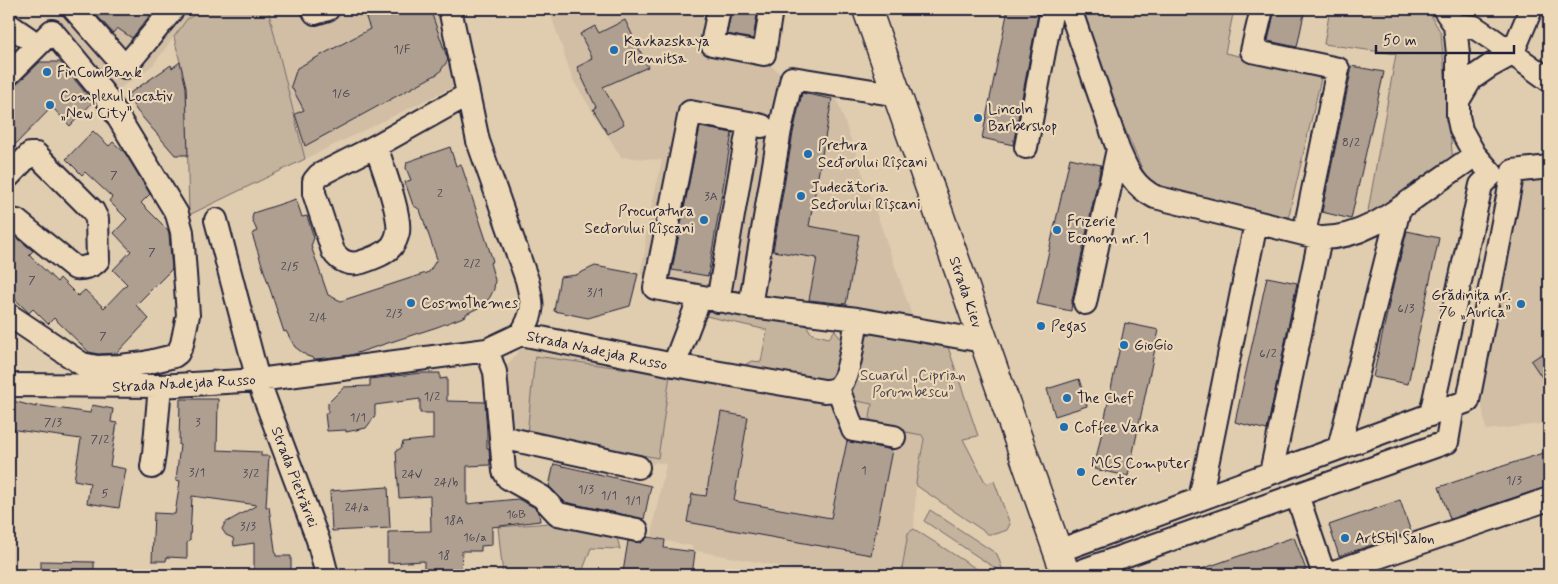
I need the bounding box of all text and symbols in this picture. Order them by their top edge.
scale bar [1376,22,1513,54]
text: 50 m [1383,31,1417,51]
place label: Kavkazskaya Plennitsa [624,32,710,69]
house number: 1/F [394,42,410,58]
marker: Kavkazskaya Plennitsa [608,44,620,56]
place label: FinComBank [57,63,142,83]
marker: FinComBank [41,66,53,78]
house number: 1/G [332,86,350,102]
place label: Complexul Locativ „New City” [60,87,173,124]
marker: Complexul Locativ „New City” [44,99,56,111]
place label: Lincoln Barbershop [988,100,1057,137]
marker: Lincoln Barbershop [972,112,984,124]
house number: 8/2 [1342,135,1360,151]
place label: Pretura Sectorului Rîșcani [818,136,928,173]
marker: Pretura Sectorului Rîșcani [802,148,814,160]
house number: 7 [110,168,118,184]
place label: Judecătoria Sectorului Rîșcani [811,178,921,215]
house number: 2 [437,186,443,202]
house number: 3A [704,189,718,205]
marker: Judecătoria Sectorului Rîșcani [795,190,807,202]
place label: Procuratura Sectorului Rîșcani [584,202,694,239]
place label: Frizerie Econom nr. 1 [1067,212,1149,249]
marker: Procuratura Sectorului Rîșcani [698,214,710,226]
marker: Frizerie Econom nr. 1 [1051,224,1063,236]
house number: 7 [148,245,156,261]
street label: Strada Kiev [944,254,987,331]
house number: 2/2 [464,256,481,272]
house number: 2/5 [281,259,299,275]
house number: 7 [28,273,36,289]
house number: 3/1 [587,285,603,301]
place label: Grădinița nr. 76 „Aurica” [1431,286,1511,323]
place label: CosmoThemes [421,294,518,314]
marker: CosmoThemes [405,297,417,309]
marker: Grădinița nr. 76 „Aurica” [1515,298,1527,310]
house number: 6/3 [1398,301,1415,317]
house number: 2/3 [386,306,403,322]
house number: 2/4 [309,310,327,326]
place label: Pegas [1051,317,1086,338]
marker: Pegas [1035,320,1047,332]
street label: Strada Nadejda Russo [525,326,669,376]
house number: 7 [99,329,107,345]
place label: GioGio [1134,336,1173,356]
marker: GioGio [1118,339,1130,351]
house number: 6/2 [1259,346,1277,362]
park label: Scuarul „Ciprian Porumbescu” [860,366,966,403]
street label: Strada Nadejda Russo [112,370,256,398]
house number: 1/2 [424,389,440,405]
place label: The Chef [1077,389,1134,409]
marker: The Chef [1061,392,1073,404]
house number: 1/1 [350,410,366,426]
house number: 7/3 [44,415,63,431]
house number: 3 [195,415,201,431]
place label: Coffee Varka [1074,418,1159,438]
marker: Coffee Varka [1058,421,1070,433]
street label: Strada Pietrăriei [266,424,322,531]
house number: 7/2 [91,432,109,448]
place label: MCS Computer Center [1091,454,1190,491]
house number: 1 [861,463,867,479]
house number: 3/1 [189,465,205,481]
house number: 3/2 [243,466,259,482]
marker: MCS Computer Center [1075,466,1087,478]
house number: 24V [402,467,423,483]
house number: 1/3 [1506,473,1523,489]
house number: 24/b [434,475,458,491]
house number: 1/3 [578,482,595,498]
house number: 5 [101,486,109,502]
house number: 1/1 [601,488,617,504]
house number: 1/1 [625,493,641,509]
house number: 24/a [345,500,369,516]
house number: 16B [506,507,526,523]
house number: 18A [444,513,464,529]
house number: 3/3 [240,519,257,535]
place label: ArtStil Salon [1355,529,1435,549]
house number: 16/a [463,530,487,546]
marker: ArtStil Salon [1339,532,1351,544]
house number: 18 [438,548,450,564]

